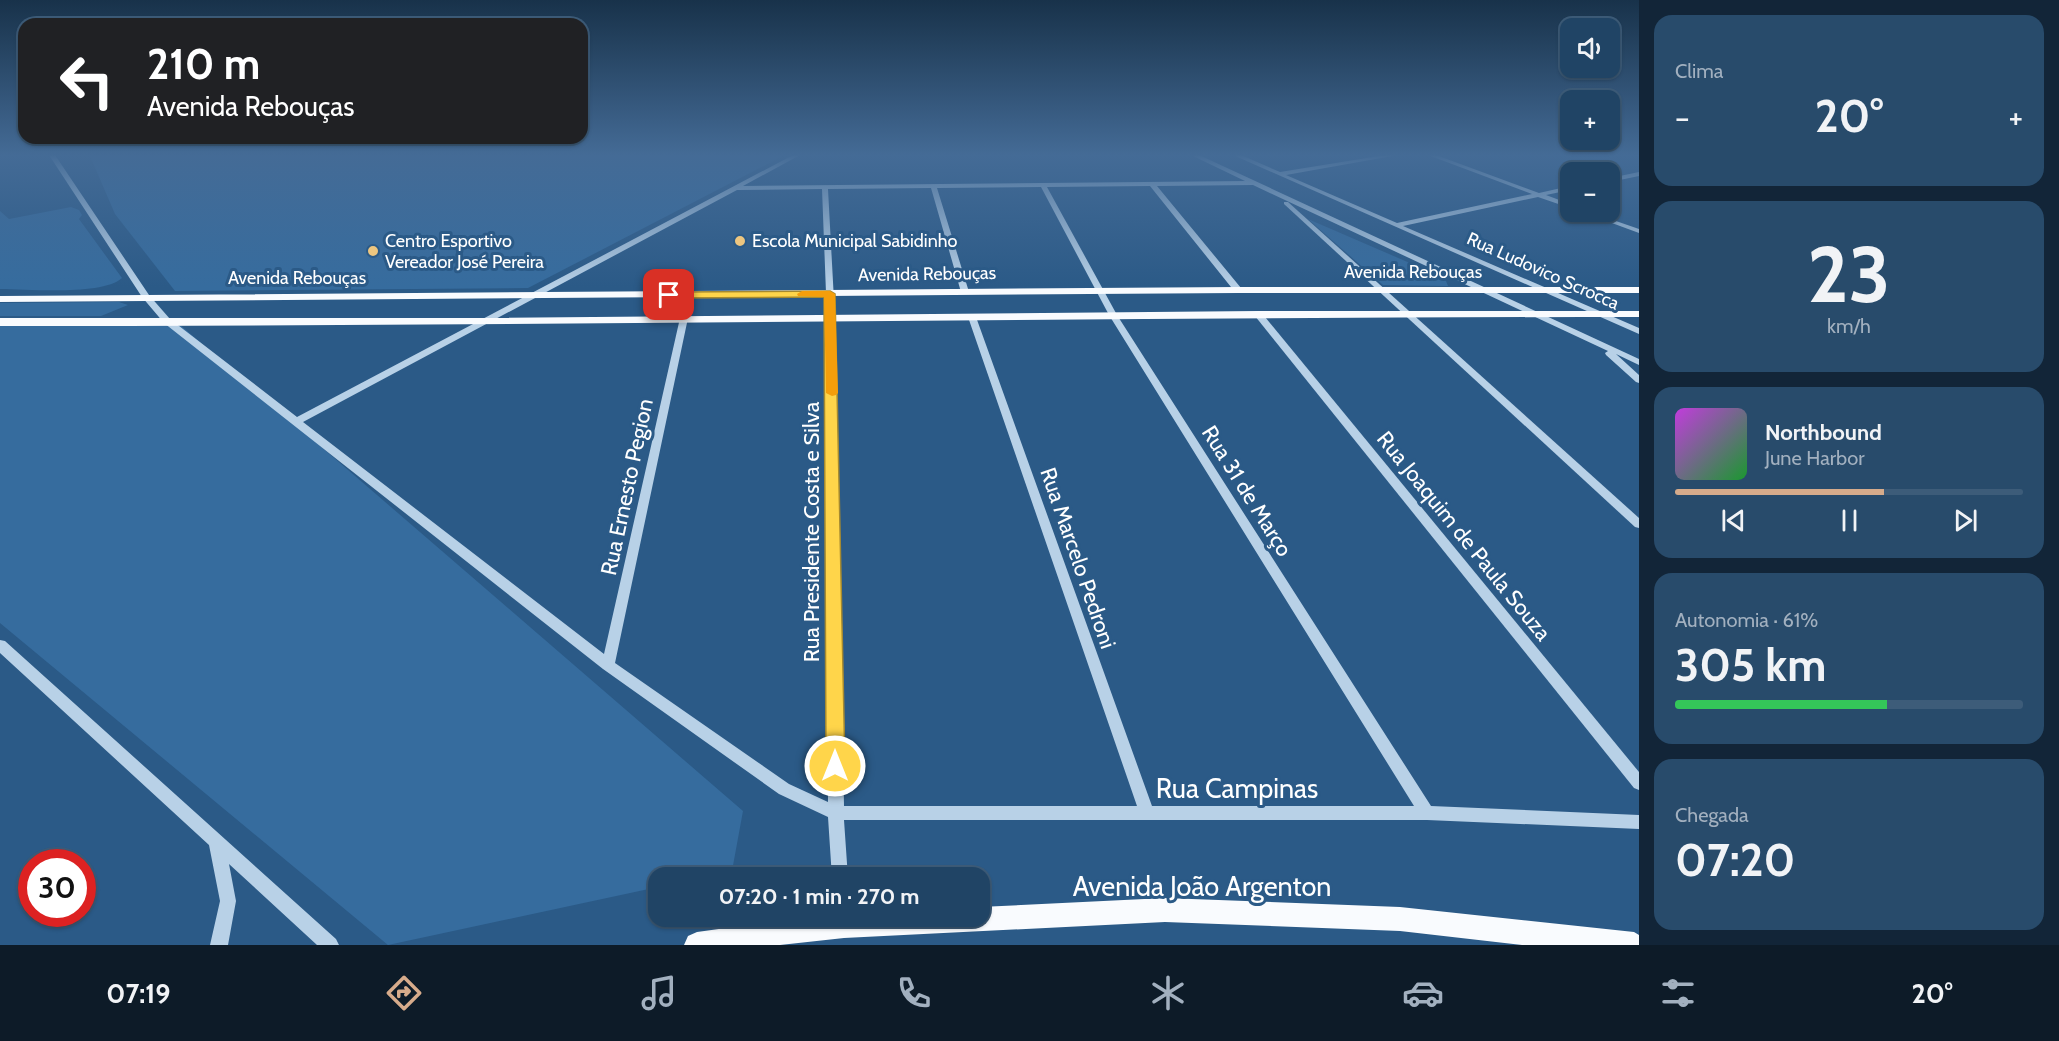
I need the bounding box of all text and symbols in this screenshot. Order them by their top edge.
map controls [1560,18,1620,222]
button: sound [1560,18,1620,78]
text: 210 m [147,38,260,90]
icon: left [48,42,126,120]
text: Clima [1675,59,1723,83]
text: 20° [1815,89,1883,143]
text: Avenida Rebouças [147,90,354,123]
button: + [1560,90,1620,150]
text: − [1675,97,1690,137]
text: + [2008,97,2023,137]
button: − [1560,162,1620,222]
text: 23 [1807,227,1891,322]
street label: Rua Ludovico Scrocca [1463,228,1623,315]
place label: Centro Esportivo Vereador José Pereira [385,230,544,273]
place label: Escola Municipal Sabidinho [752,230,957,252]
marker: Escola Municipal Sabidinho [733,234,747,248]
marker: Centro Esportivo Vereador José Pereira [366,244,380,258]
street label: Avenida Rebouças [1344,261,1482,283]
street label: Avenida Rebouças [858,262,996,286]
street label: Avenida Rebouças [228,267,366,289]
pin [643,269,694,320]
icon: arrive [652,278,685,311]
text: km/h [1827,314,1871,338]
street label: Rua Ernesto Pegion [595,396,659,578]
street label: Rua Presidente Costa e Silva [798,401,825,662]
text: Northbound [1765,419,1882,446]
street label: Rua 31 de Março [1196,421,1298,561]
street label: Rua Joaquim de Paula Souza [1371,426,1557,646]
text: June Harbor [1765,446,1865,470]
street label: Rua Marcelo Pedroni [1034,464,1122,652]
icon: previous [1717,504,1750,537]
icon: pause [1833,504,1866,537]
icon: next [1949,504,1982,537]
text: Autonomia · 61% [1675,608,1818,632]
text: 305 km [1675,638,1826,692]
position arrow [803,734,867,798]
street label: Rua Campinas [1156,772,1318,805]
text: Chegada [1675,803,1749,827]
text: 07:20 [1675,833,1795,887]
speed limit sign: 30 [18,849,96,927]
street label: Avenida João Argenton [1073,870,1331,903]
text: 07:20 · 1 min · 270 m [719,883,919,910]
icon: directions [383,972,425,1014]
icon: music [638,972,680,1014]
icon: phone [893,972,935,1014]
icon: climate [1147,972,1189,1014]
icon: car [1402,972,1444,1014]
icon: filters [1657,972,1699,1014]
text: 07:19 [106,977,170,1010]
text: 20° [1911,977,1953,1010]

